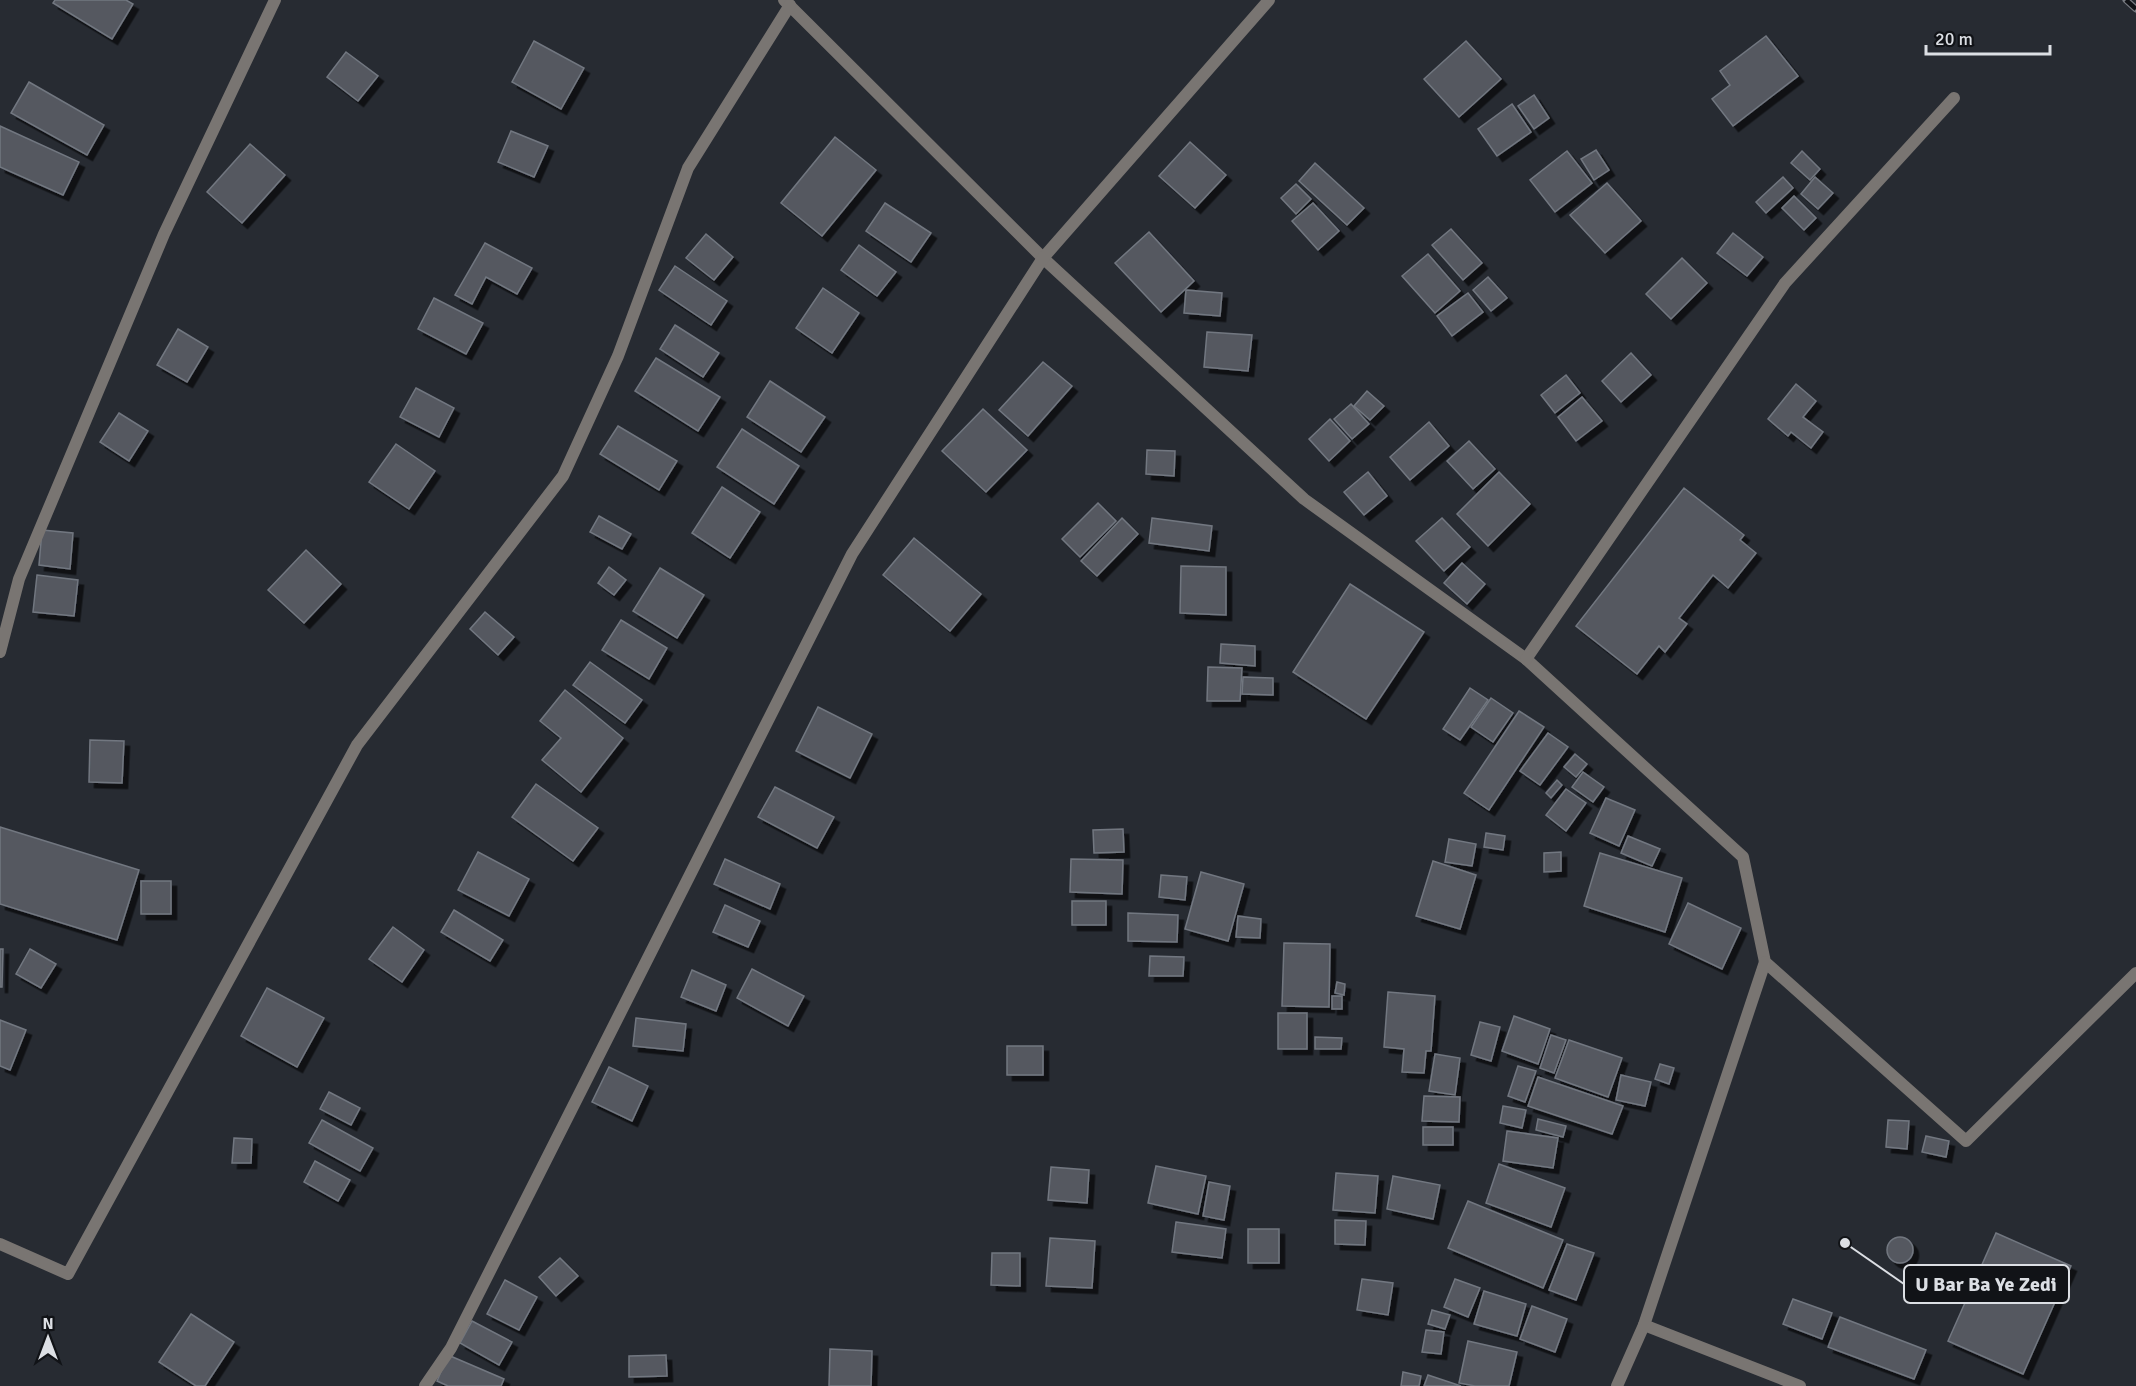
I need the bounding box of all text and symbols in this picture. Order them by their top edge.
scale bar [1926,18,2050,56]
text: 20 m [1935,28,1973,50]
callout: U Bar Ba Ye Zedi [1904,1265,2069,1303]
text: U Bar Ba Ye Zedi [1915,1272,2057,1297]
north arrow [18,1308,78,1368]
text: N [42,1314,54,1334]

